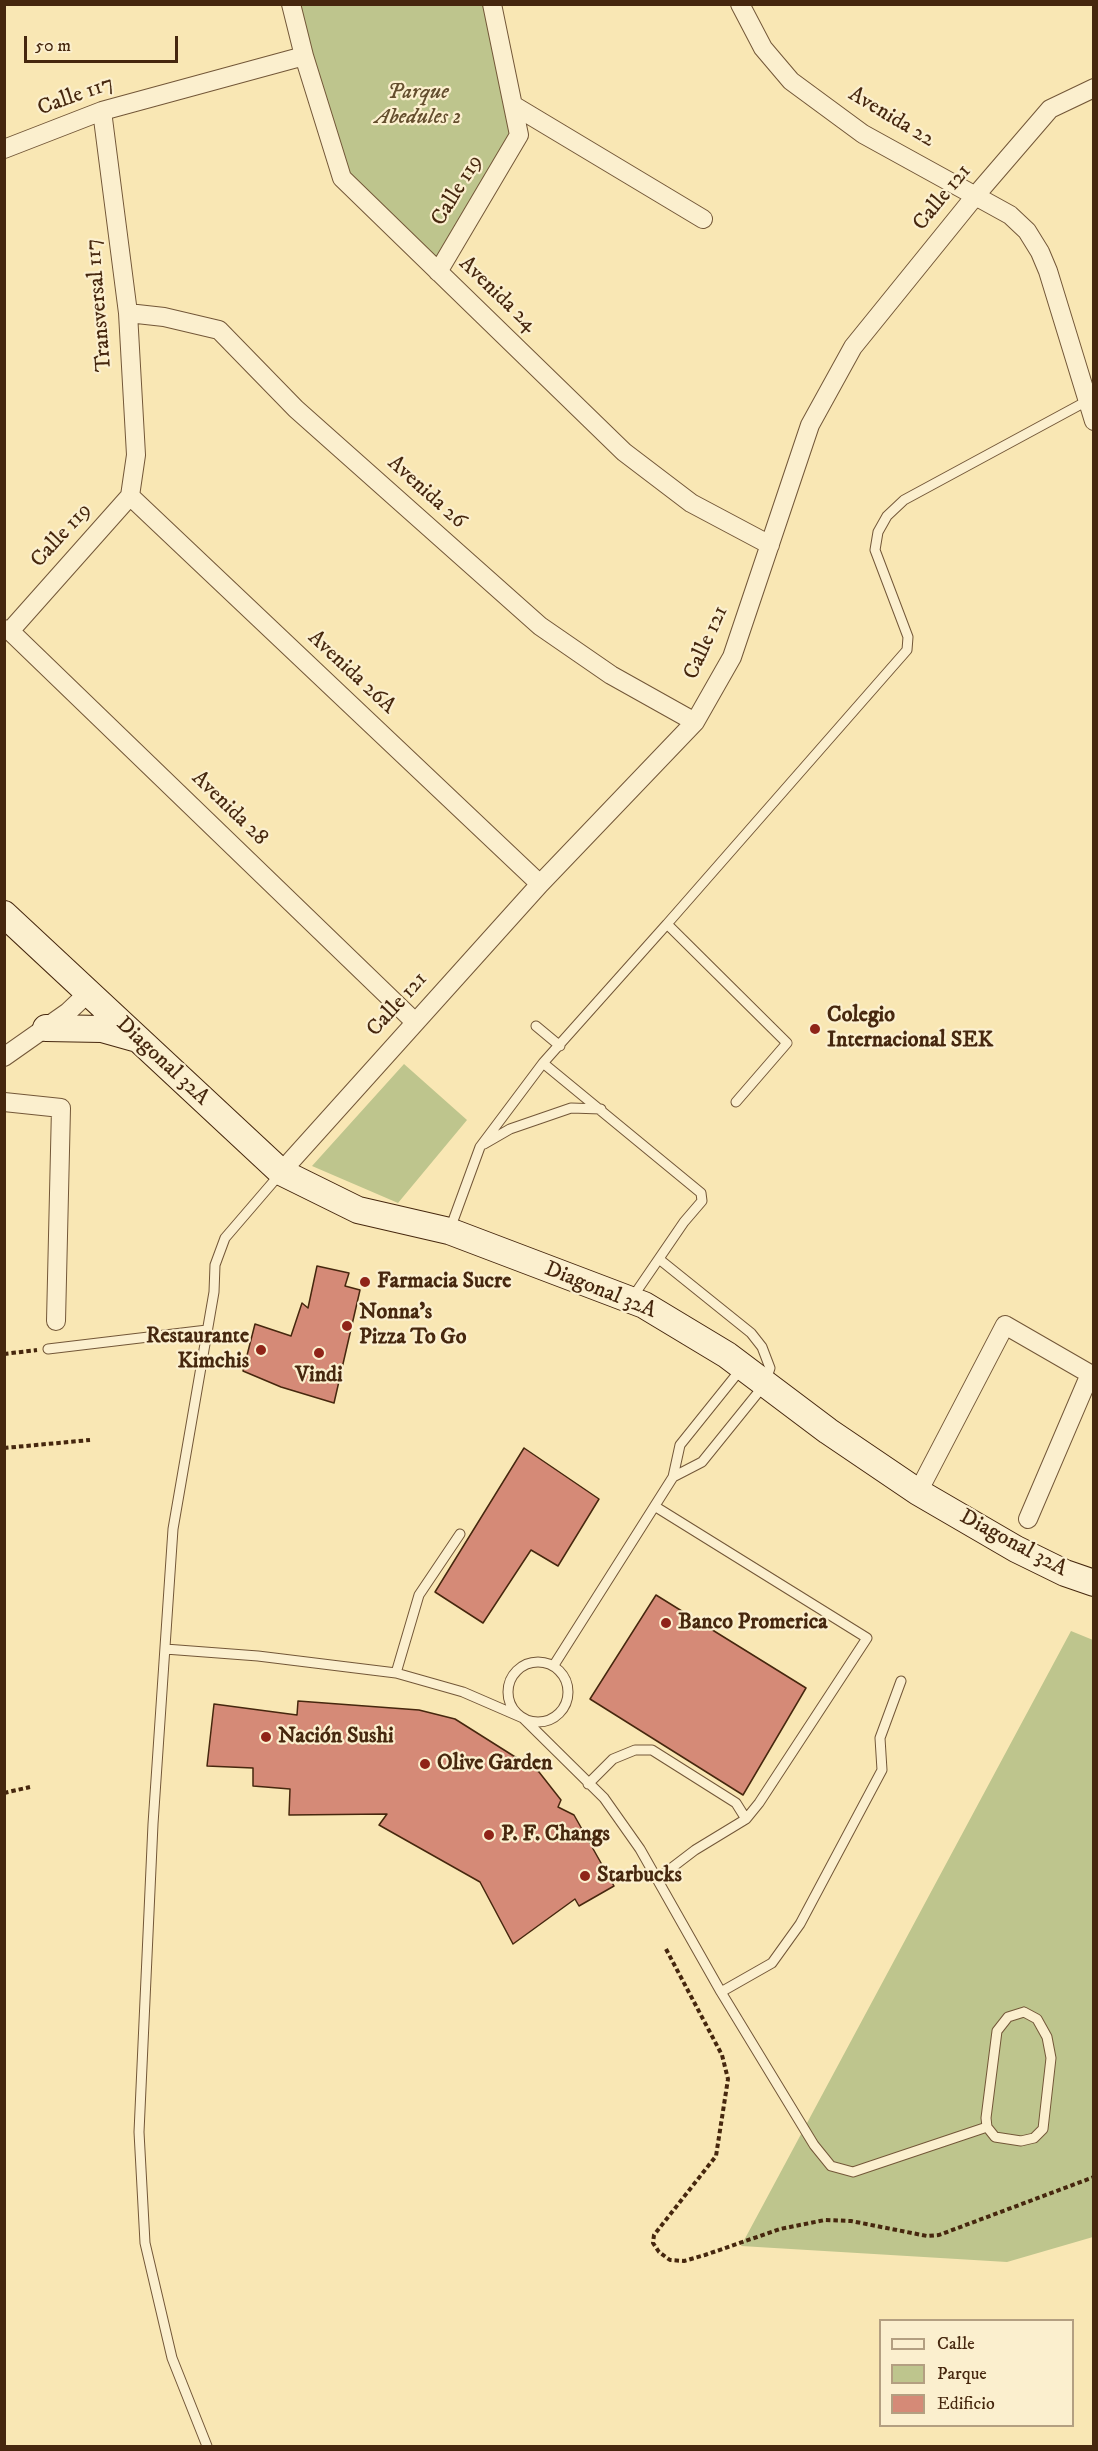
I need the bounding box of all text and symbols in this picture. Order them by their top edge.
scale bar [27,24,182,62]
text: 50 m [35,35,71,57]
street label: Calle 117 [35,71,117,123]
park label: Parque Abedules 2 [375,80,461,132]
street label: Avenida 22 [843,82,939,154]
street label: Calle 119 [427,151,489,231]
street label: Calle 121 [908,159,978,237]
street label: Transversal 117 [81,237,119,373]
street label: Avenida 24 [453,251,541,339]
street label: Avenida 26 [381,451,471,535]
street label: Calle 119 [26,498,98,574]
street label: Calle 121 [679,602,735,684]
street label: Avenida 26A [301,626,401,720]
street label: Avenida 28 [185,766,273,852]
street label: Calle 121 [362,967,434,1043]
place label: Colegio Internacional SEK [827,1003,993,1054]
street label: Diagonal 32A [110,1012,214,1112]
marker: Colegio Internacional SEK [808,1022,822,1036]
street label: Diagonal 32A [540,1257,660,1325]
place label: Farmacia Sucre [377,1269,511,1295]
marker: Farmacia Sucre [358,1275,372,1289]
place label: Nonna's Pizza To Go [359,1300,466,1352]
marker: Nonna's Pizza To Go [340,1319,354,1333]
place label: Restaurante Kimchis [146,1324,249,1376]
marker: Restaurante Kimchis [254,1343,268,1357]
marker: Vindi [312,1346,326,1360]
place label: Vindi [295,1363,343,1389]
street label: Diagonal 32A [955,1505,1071,1583]
place label: Banco Promerica [678,1610,827,1636]
marker: Banco Promerica [659,1616,673,1630]
place label: Nación Sushi [278,1724,394,1750]
marker: Nación Sushi [259,1730,273,1744]
place label: Olive Garden [437,1751,553,1777]
marker: Olive Garden [418,1757,432,1771]
place label: P. F. Changs [501,1822,610,1848]
marker: P. F. Changs [482,1828,496,1842]
place label: Starbucks [597,1863,682,1889]
marker: Starbucks [578,1869,592,1883]
legend [879,2319,1074,2427]
text: Calle [937,2333,975,2355]
text: Parque [937,2363,987,2385]
text: Edificio [937,2393,995,2415]

